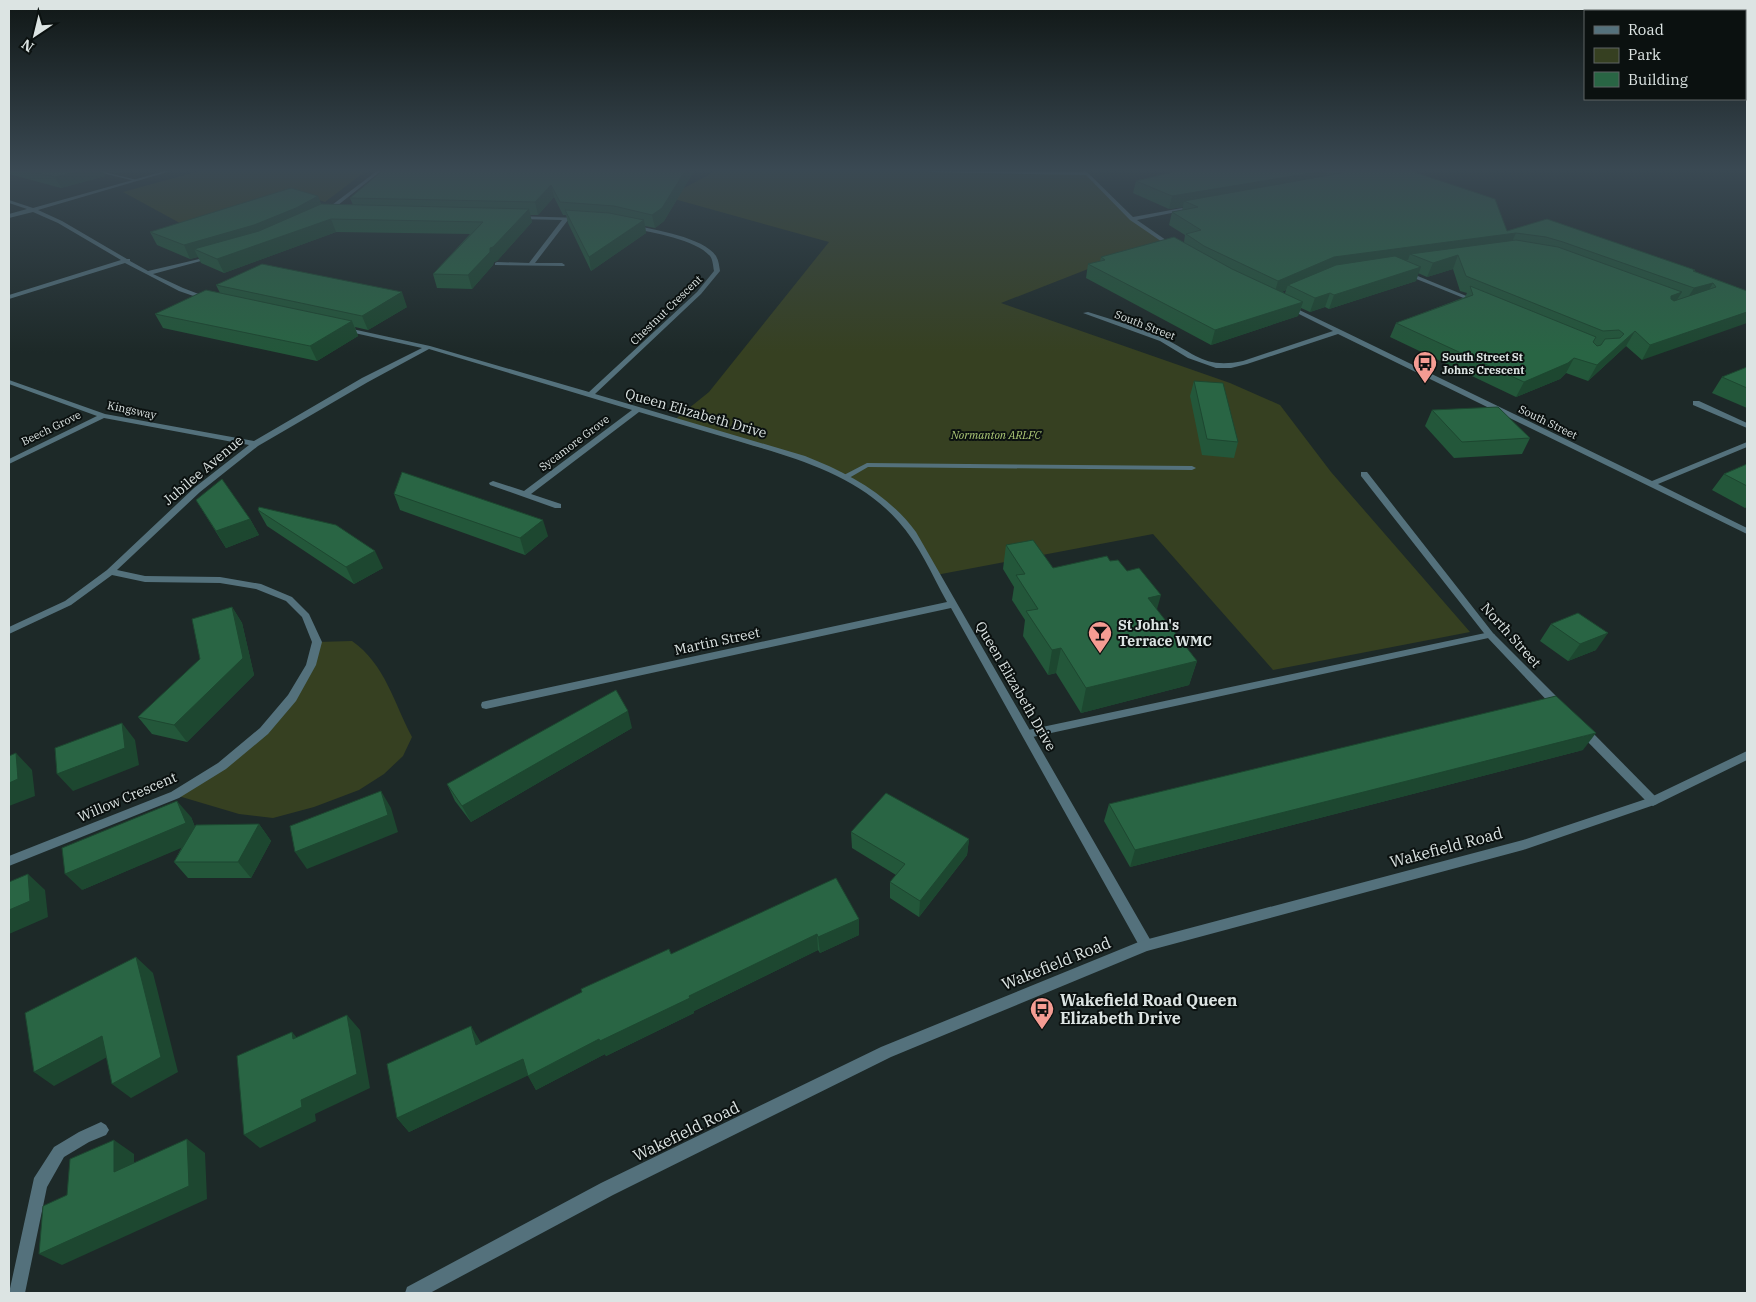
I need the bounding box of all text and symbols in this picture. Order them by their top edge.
north arrow [10,10,60,60]
legend [1584,10,1746,100]
text: Road [1628,20,1664,39]
text: N [18,35,37,56]
text: Park [1628,45,1661,64]
text: Building [1628,70,1688,89]
street label: Chestnut Crescent [627,272,705,348]
street label: South Street [1113,307,1177,343]
bus stop icon: South Street St Johns Crescent [1412,350,1438,384]
place label: South Street St Johns Crescent [1442,350,1524,377]
street label: Queen Elizabeth Drive [623,384,769,442]
street label: Kingsway [106,398,158,422]
street label: South Street [1516,402,1580,442]
street label: Beech Grove [19,407,83,448]
street label: Sycamore Grove [536,412,612,474]
park label: Normanton ARLFC [950,428,1042,442]
street label: Jubilee Avenue [159,431,247,509]
street label: North Street [1477,599,1545,671]
place label: St John's Terrace WMC [1118,616,1212,650]
street label: Queen Elizabeth Drive [972,618,1060,754]
bar icon: St John's Terrace WMC [1087,620,1113,654]
street label: Martin Street [673,623,762,659]
street label: Willow Crescent [75,768,179,826]
street label: Wakefield Road [1387,822,1505,872]
street label: Wakefield Road [998,932,1114,994]
place label: Wakefield Road Queen Elizabeth Drive [1060,990,1238,1028]
bus stop icon: Wakefield Road Queen Elizabeth Drive [1029,996,1055,1030]
street label: Wakefield Road [629,1096,743,1165]

